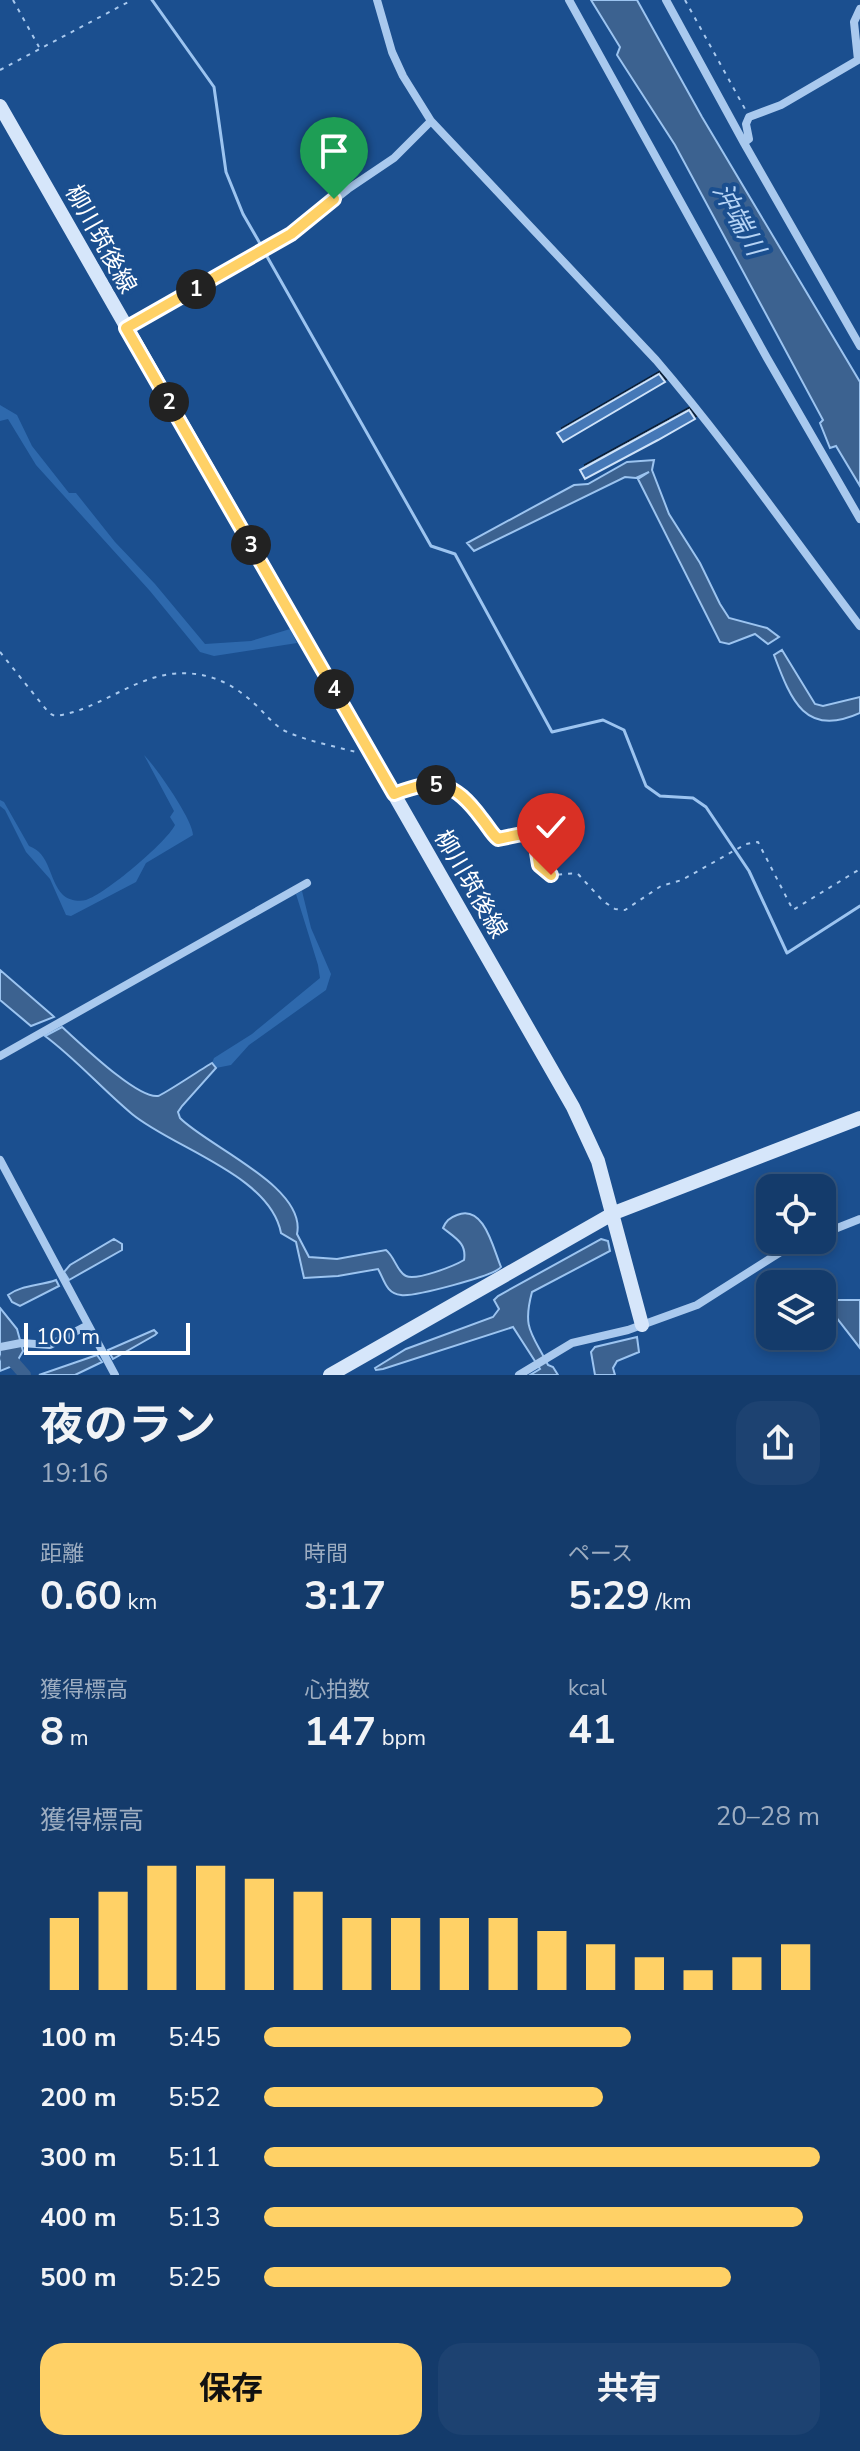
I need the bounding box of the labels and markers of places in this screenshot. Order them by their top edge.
pin [300,117,368,199]
pin: 1 [176,269,216,309]
pin: 2 [149,382,189,422]
pin: 3 [231,525,271,565]
pin: 4 [314,669,354,709]
pin: 5 [416,765,456,805]
pin [517,793,585,875]

